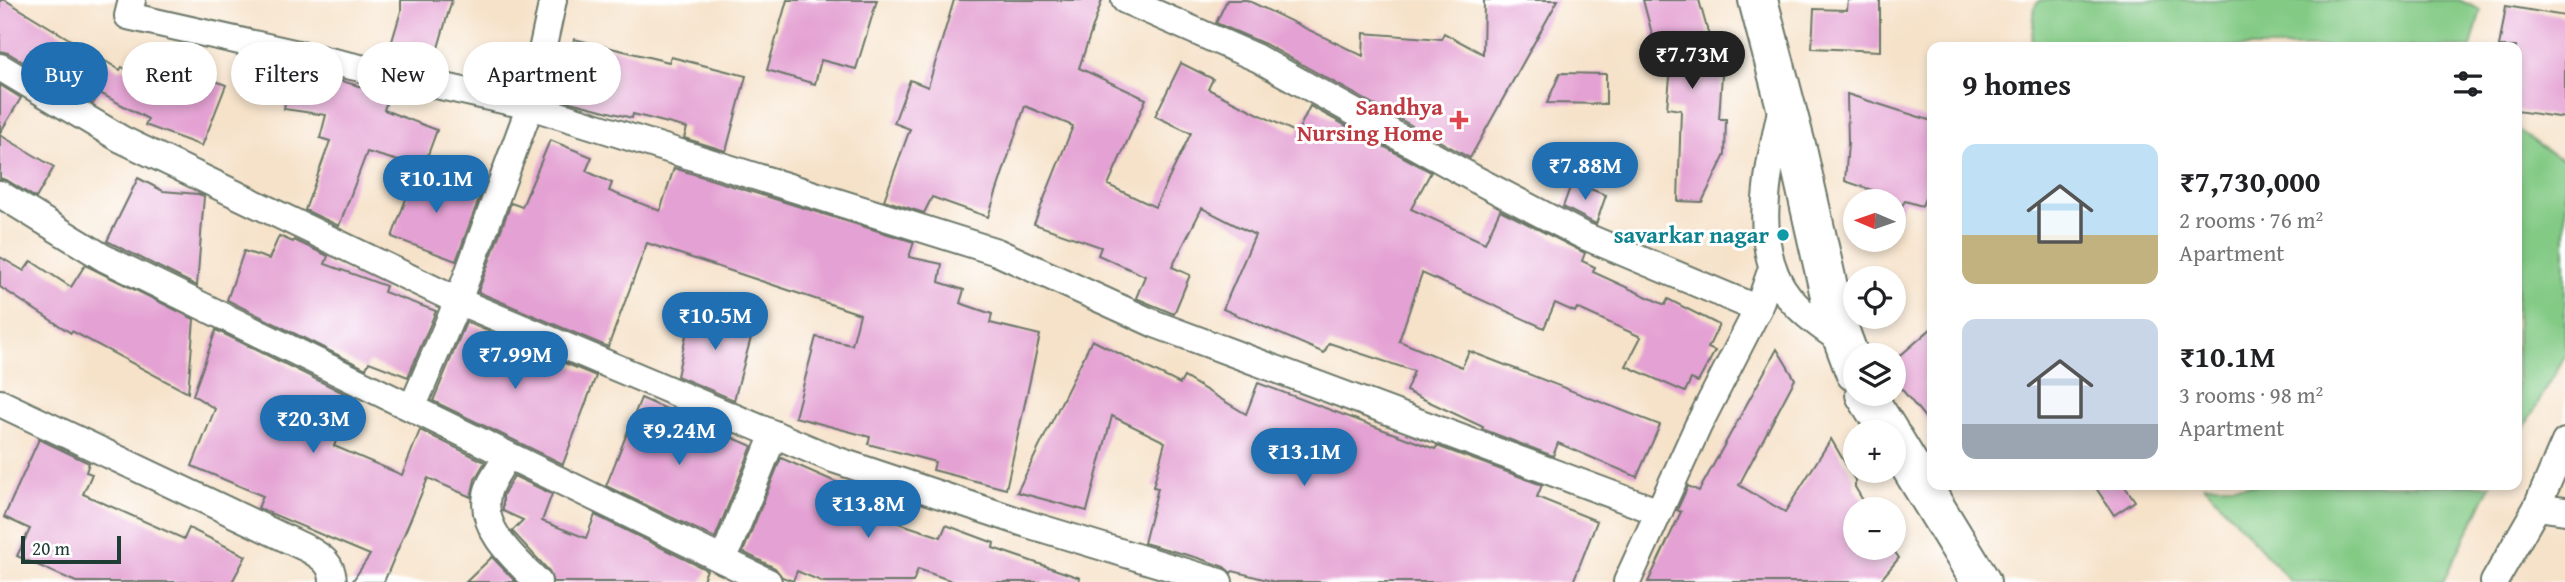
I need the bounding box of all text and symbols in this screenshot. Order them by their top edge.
pin: ₹7.73M [1635,32,1749,91]
text: ₹7.73M [1655,37,1729,70]
chip: Buy [21,42,108,105]
chip: Rent [122,42,217,105]
chip: Filters [231,42,343,105]
chip: New [357,42,449,105]
chip: Apartment [463,42,621,105]
text: 9 homes [1962,62,2071,106]
icon: filters [2449,65,2487,103]
place label: Sandhya Nursing Home [1297,90,1443,149]
marker: Sandhya Nursing Home [1449,110,1469,130]
pin: ₹7.88M [1528,142,1642,202]
text: ₹7.88M [1548,148,1622,181]
pin: ₹10.1M [379,156,493,215]
text: ₹7,730,000 [2179,159,2320,203]
text: ₹10.1M [399,161,473,194]
icon: home [2018,172,2102,256]
north arrow [1843,189,1906,252]
map controls [1843,189,1906,560]
text: 2 rooms · 76 m² [2179,203,2323,236]
place label: savarkar nagar [1614,218,1769,251]
marker: savarkar nagar [1775,227,1791,243]
text: Apartment [2179,236,2284,269]
button: locate [1843,266,1906,329]
pin: ₹10.5M [658,292,772,352]
text: ₹10.5M [678,298,752,331]
pin: ₹7.99M [458,332,572,391]
text: ₹10.1M [2179,334,2275,378]
text: ₹7.99M [478,337,552,370]
button: layers [1843,343,1906,406]
icon: home [2018,347,2102,431]
text: 3 rooms · 98 m² [2179,378,2323,411]
pin: ₹20.3M [256,396,370,455]
text: ₹20.3M [276,401,350,434]
pin: ₹9.24M [622,407,736,467]
text: Apartment [2179,411,2284,444]
text: ₹9.24M [642,413,716,446]
button: + [1843,420,1906,483]
pin: ₹13.1M [1247,428,1361,488]
text: ₹13.1M [1267,434,1341,467]
pin: ₹13.8M [811,480,925,540]
text: ₹13.8M [831,486,905,519]
button: − [1843,497,1906,560]
scale bar [21,533,121,565]
text: 20 m [32,534,70,562]

